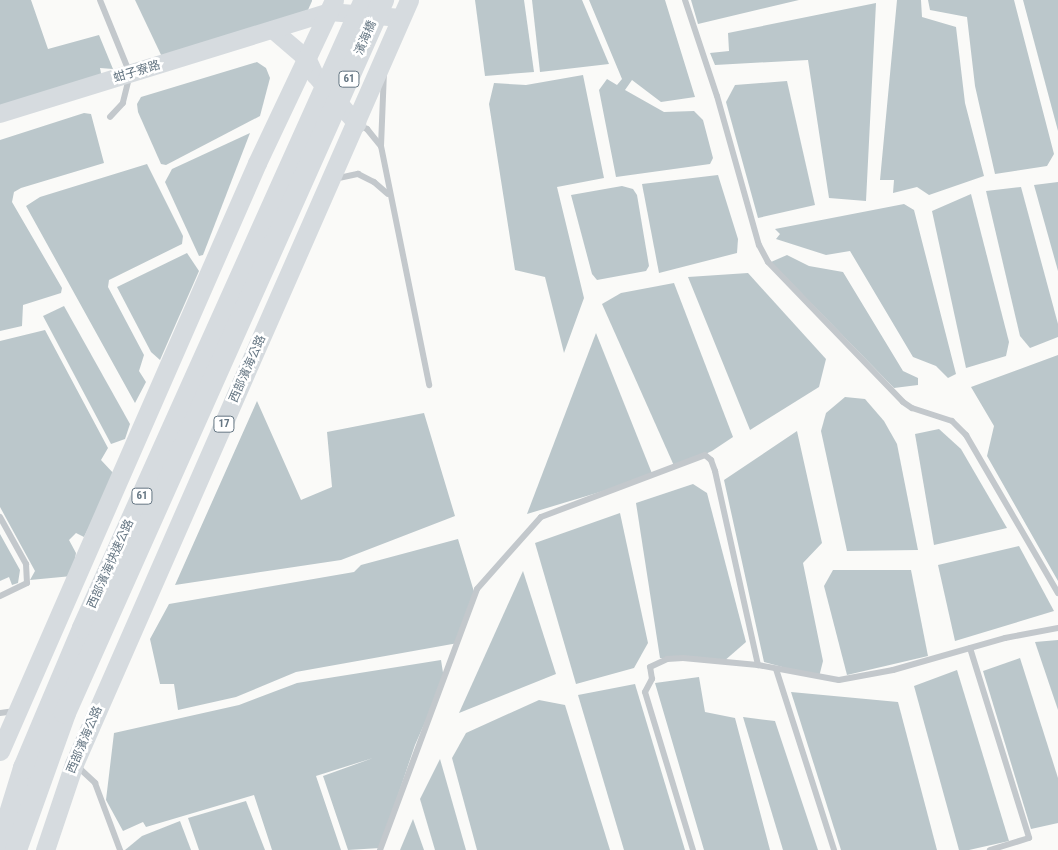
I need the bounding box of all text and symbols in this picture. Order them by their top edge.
street label: 濱海橋 [352,19,380,57]
street label: 蚶子寮路 [112,58,162,86]
road number: 61 [338,70,360,88]
street label: 西部濱海公路 [227,333,269,405]
road number: 17 [213,416,235,432]
road number: 61 [131,488,153,504]
street label: 西部濱海快速公路 [85,517,137,611]
street label: 西部濱海公路 [64,704,106,776]

